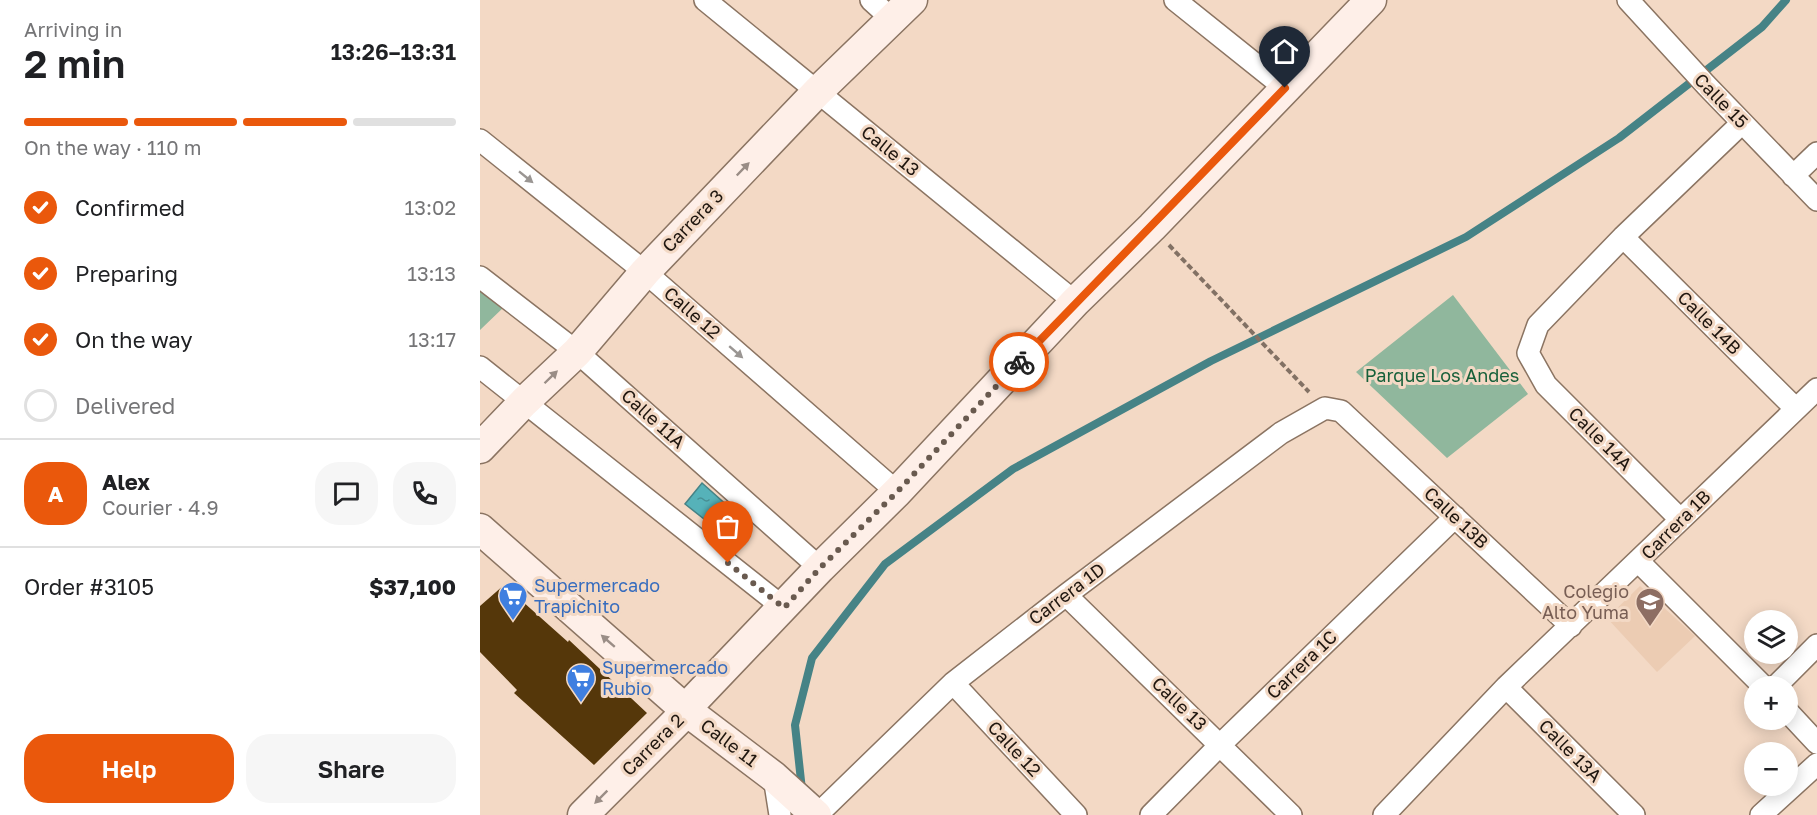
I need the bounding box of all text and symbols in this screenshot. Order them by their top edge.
text: Arriving in [24,17,122,41]
pin [1259,26,1310,88]
icon: home [1268,35,1301,68]
text: 13:26–13:31 [331,38,456,65]
text: 2 min [24,40,125,87]
street label: Calle 15 [1690,68,1753,132]
street label: Calle 13 [857,120,924,180]
text: On the way · 110 m [24,135,201,159]
one-way arrow [736,163,750,177]
one-way arrow [518,170,533,182]
street label: Carrera 3 [657,184,728,256]
icon: check [24,191,57,224]
text: Confirmed [75,194,185,221]
text: 13:02 [405,195,456,219]
icon: check [24,257,57,290]
text: Preparing [75,260,178,287]
text: 13:13 [407,261,456,285]
street label: Calle 12 [660,282,725,343]
street label: Calle 14B [1673,286,1746,359]
icon: check [24,323,57,356]
text: On the way [75,326,193,353]
text: 13:17 [408,327,456,351]
courier [989,332,1049,392]
one-way arrow [728,345,743,358]
icon: bike [1003,346,1036,379]
park label: Parque Los Andes [1365,364,1519,386]
one-way arrow [543,370,557,384]
street label: Calle 11A [617,384,690,453]
text: Delivered [75,392,175,419]
street label: Calle 14A [1564,402,1637,475]
button: chat [315,462,378,525]
button: phone [393,462,456,525]
text: Alex [102,468,150,495]
text: A [48,480,63,507]
street label: Calle 13B [1420,482,1493,553]
street label: Carrera 1B [1636,485,1715,564]
text: Courier · 4.9 [102,495,219,519]
pin [702,501,753,563]
icon: bag [711,510,744,543]
street label: Carrera 1D [1024,557,1109,629]
text: Order #3105 [24,573,154,600]
text: $37,100 [369,573,456,600]
place label: Supermercado Trapichito [534,574,660,617]
supermarket icon: Supermercado Trapichito [497,580,529,622]
place label: Colegio Alto Yuma [1542,580,1629,623]
school or university icon: Colegio Alto Yuma [1634,586,1666,628]
map controls [1744,610,1798,796]
button: layers [1744,610,1798,664]
street label: Carrera 1C [1262,625,1341,703]
one-way arrow [601,635,616,648]
place label: Supermercado Rubio [602,656,728,699]
supermarket icon: Supermercado Rubio [565,662,597,704]
street label: Calle 13 [1148,672,1212,735]
button: + [1744,676,1798,730]
street label: Carrera 2 [617,709,688,780]
street label: Calle 11 [697,714,763,771]
street label: Calle 13A [1535,714,1607,786]
street label: Calle 12 [984,716,1046,781]
button: Help [24,734,234,803]
button: Share [246,734,456,803]
button: − [1744,742,1798,796]
one-way arrow [595,789,609,803]

